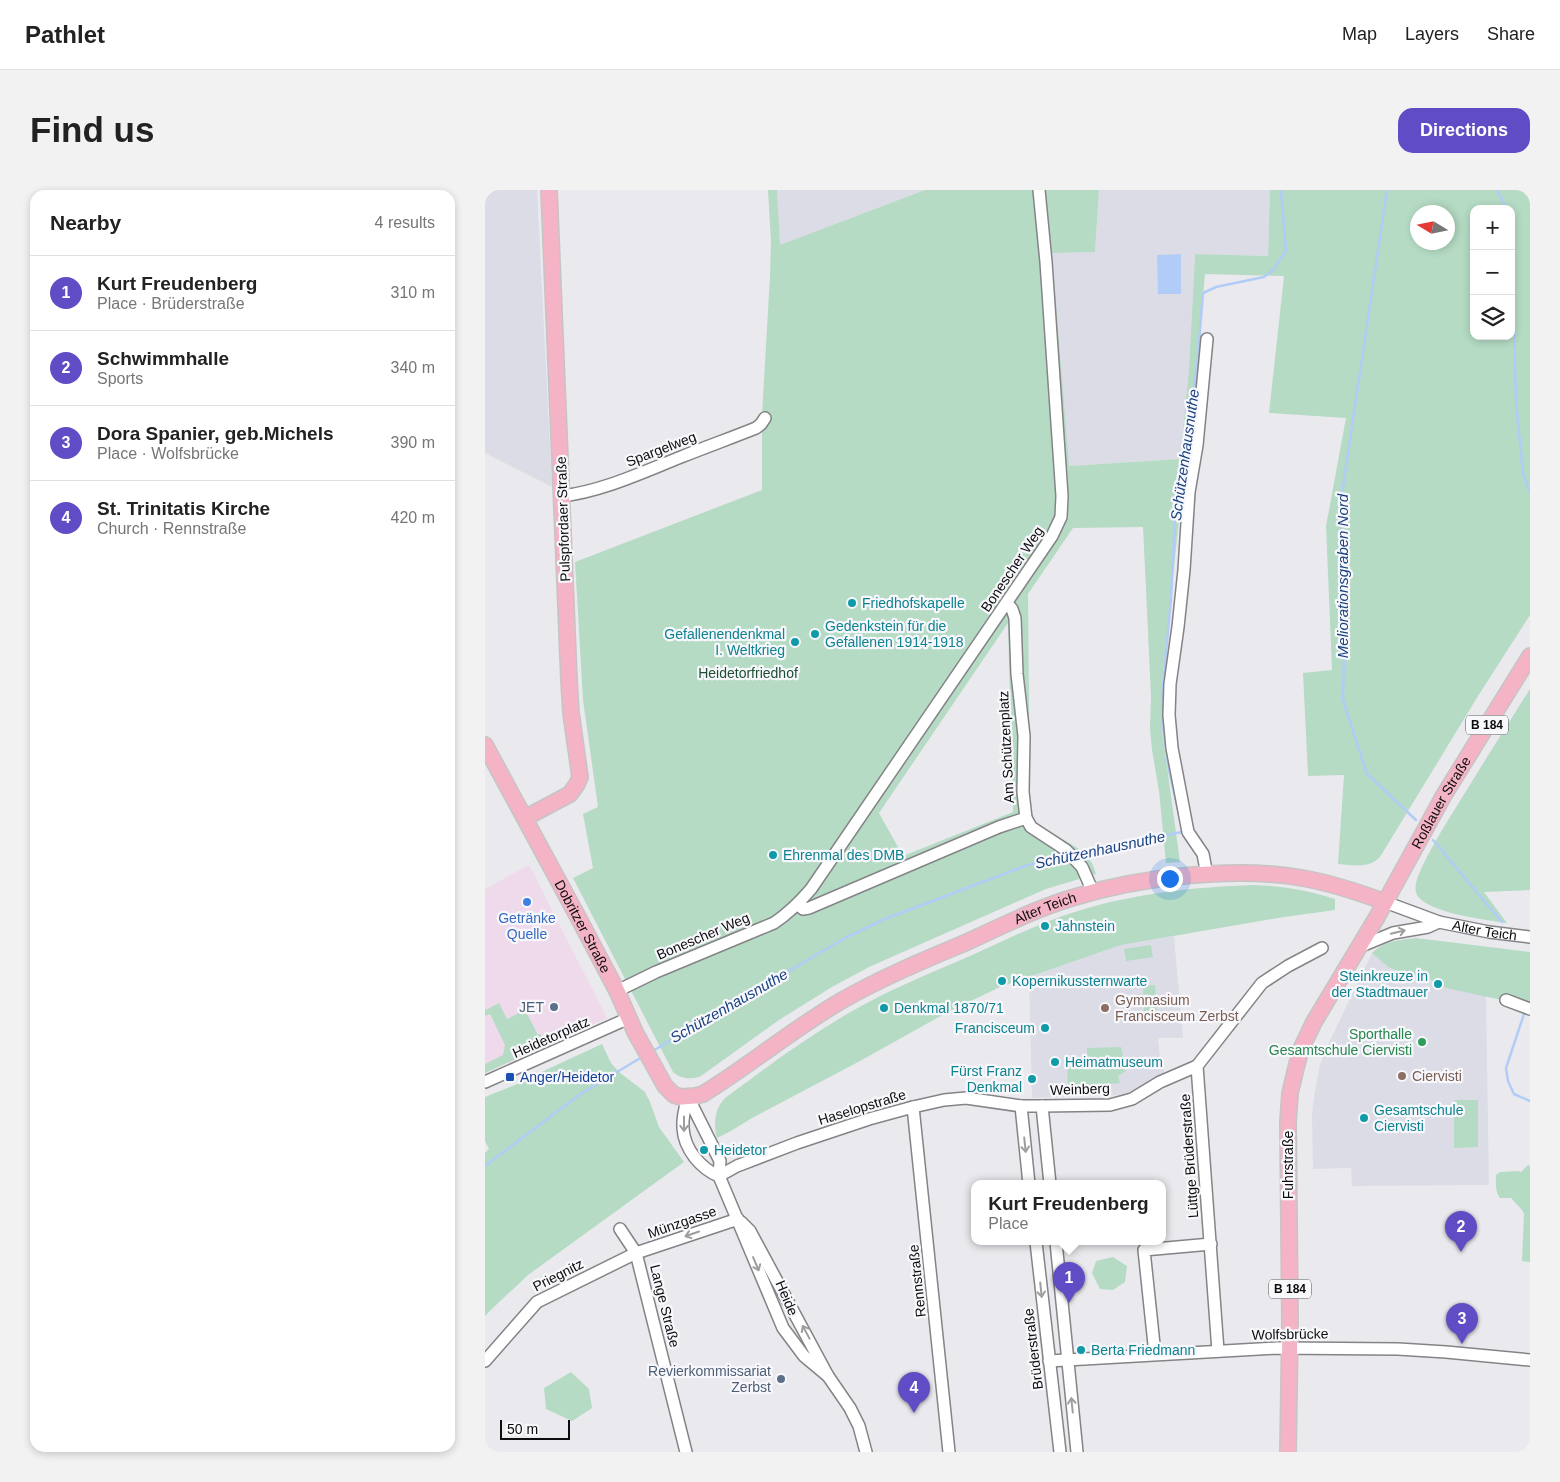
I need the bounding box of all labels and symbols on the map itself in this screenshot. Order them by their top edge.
north arrow [1410,205,1455,250]
water label: Schützenhausnuthe [1167,388,1202,522]
street label: Spargelweg [624,428,698,470]
street label: Pulspfordaer Straße [553,456,573,582]
water label: Meliorationsgraben Nord [1334,493,1351,658]
street label: Bonescher Weg [978,523,1046,615]
place label: Friedhofskapelle [862,595,965,611]
marker: Friedhofskapelle [846,597,858,609]
place label: Gedenkstein für die Gefallenen 1914-1918 [825,618,964,650]
place label: Gefallenendenkmal I. Weltkrieg [664,626,785,658]
marker: Gedenkstein für die Gefallenen 1914-1918 [809,628,821,640]
marker: Gefallenendenkmal I. Weltkrieg [789,636,801,648]
park label: Heidetorfriedhof [698,665,798,681]
street label: Am Schützenplatz [995,690,1017,804]
road number: B 184 [1466,716,1508,734]
street label: Roßlauer Straße [1408,753,1474,851]
water label: Schützenhausnuthe [1033,827,1167,872]
place label: Ehrenmal des DMB [783,847,904,863]
marker: Ehrenmal des DMB [767,849,779,861]
your location [1157,866,1183,892]
street label: Dobritzer Straße [551,877,614,976]
street label: Alter Teich [1012,889,1078,927]
marker: Getränke Quelle [521,896,533,908]
street label: Bonescher Weg [654,909,752,963]
place label: Getränke Quelle [498,910,556,942]
street label: Alter Teich [1451,917,1518,943]
place label: Jahnstein [1055,918,1115,934]
marker: Jahnstein [1039,920,1051,932]
one-way arrow [1390,927,1406,936]
water label: Schützenhausnuthe [667,965,790,1046]
place label: Steinkreuze in der Stadtmauer [1332,968,1428,1000]
place label: Kopernikussternwarte [1012,973,1148,989]
marker: Kopernikussternwarte [996,975,1008,987]
marker: Steinkreuze in der Stadtmauer [1432,978,1444,990]
place label: Gymnasium Francisceum Zerbst [1115,992,1239,1024]
place label: JET [519,999,544,1015]
place label: Denkmal 1870/71 [894,1000,1004,1016]
marker: JET [548,1001,560,1013]
marker: Denkmal 1870/71 [878,1002,890,1014]
marker: Gymnasium Francisceum Zerbst [1099,1002,1111,1014]
street label: Heidetorplatz [510,1013,592,1061]
place label: Francisceum [955,1020,1035,1036]
marker: Francisceum [1039,1022,1051,1034]
place label: Sporthalle Gesamtschule Ciervisti [1269,1026,1412,1058]
marker: Sporthalle Gesamtschule Ciervisti [1416,1036,1428,1048]
place label: Heimatmuseum [1065,1054,1163,1070]
marker: Heimatmuseum [1049,1056,1061,1068]
place label: Fürst Franz Denkmal [950,1063,1022,1095]
place label: Ciervisti [1412,1068,1462,1084]
place label: Anger/Heidetor [520,1069,615,1085]
marker: Ciervisti [1396,1070,1408,1082]
marker: Anger/Heidetor [504,1071,516,1083]
marker: Fürst Franz Denkmal [1026,1073,1038,1085]
street label: Weinberg [1050,1080,1110,1098]
street label: Haselopstraße [816,1086,908,1128]
street label: Lüttge Brüderstraße [1177,1093,1201,1219]
place label: Gesamtschule Ciervisti [1374,1102,1464,1134]
marker: Gesamtschule Ciervisti [1358,1112,1370,1124]
one-way arrow [679,1116,689,1132]
street label: Fuhrstraße [1280,1131,1296,1199]
one-way arrow [1020,1137,1030,1153]
place label: Heidetor [714,1142,767,1158]
marker: Heidetor [698,1144,710,1156]
street label: Münzgasse [646,1203,719,1241]
pin: 2 [1445,1211,1477,1252]
one-way arrow [685,1230,700,1239]
street label: Rennstraße [905,1244,929,1318]
street label: Priegnitz [530,1256,586,1294]
one-way arrow [751,1256,761,1271]
pin: 1 [1053,1262,1085,1303]
street label: Lange Straße [647,1263,683,1349]
street label: Heide [772,1278,802,1318]
road number: B 184 [1269,1280,1311,1298]
one-way arrow [1036,1282,1046,1298]
pin: 3 [1446,1303,1478,1344]
street label: Brüderstraße [1020,1307,1046,1391]
one-way arrow [801,1325,811,1340]
street label: Wolfsbrücke [1251,1325,1329,1343]
place label: Berta Friedmann [1091,1342,1195,1358]
marker: Berta Friedmann [1075,1344,1087,1356]
place label: Revierkommissariat Zerbst [648,1363,771,1395]
pin: 4 [898,1372,930,1413]
marker: Revierkommissariat Zerbst [775,1373,787,1385]
one-way arrow [1067,1398,1077,1414]
scale bar [500,1417,570,1440]

